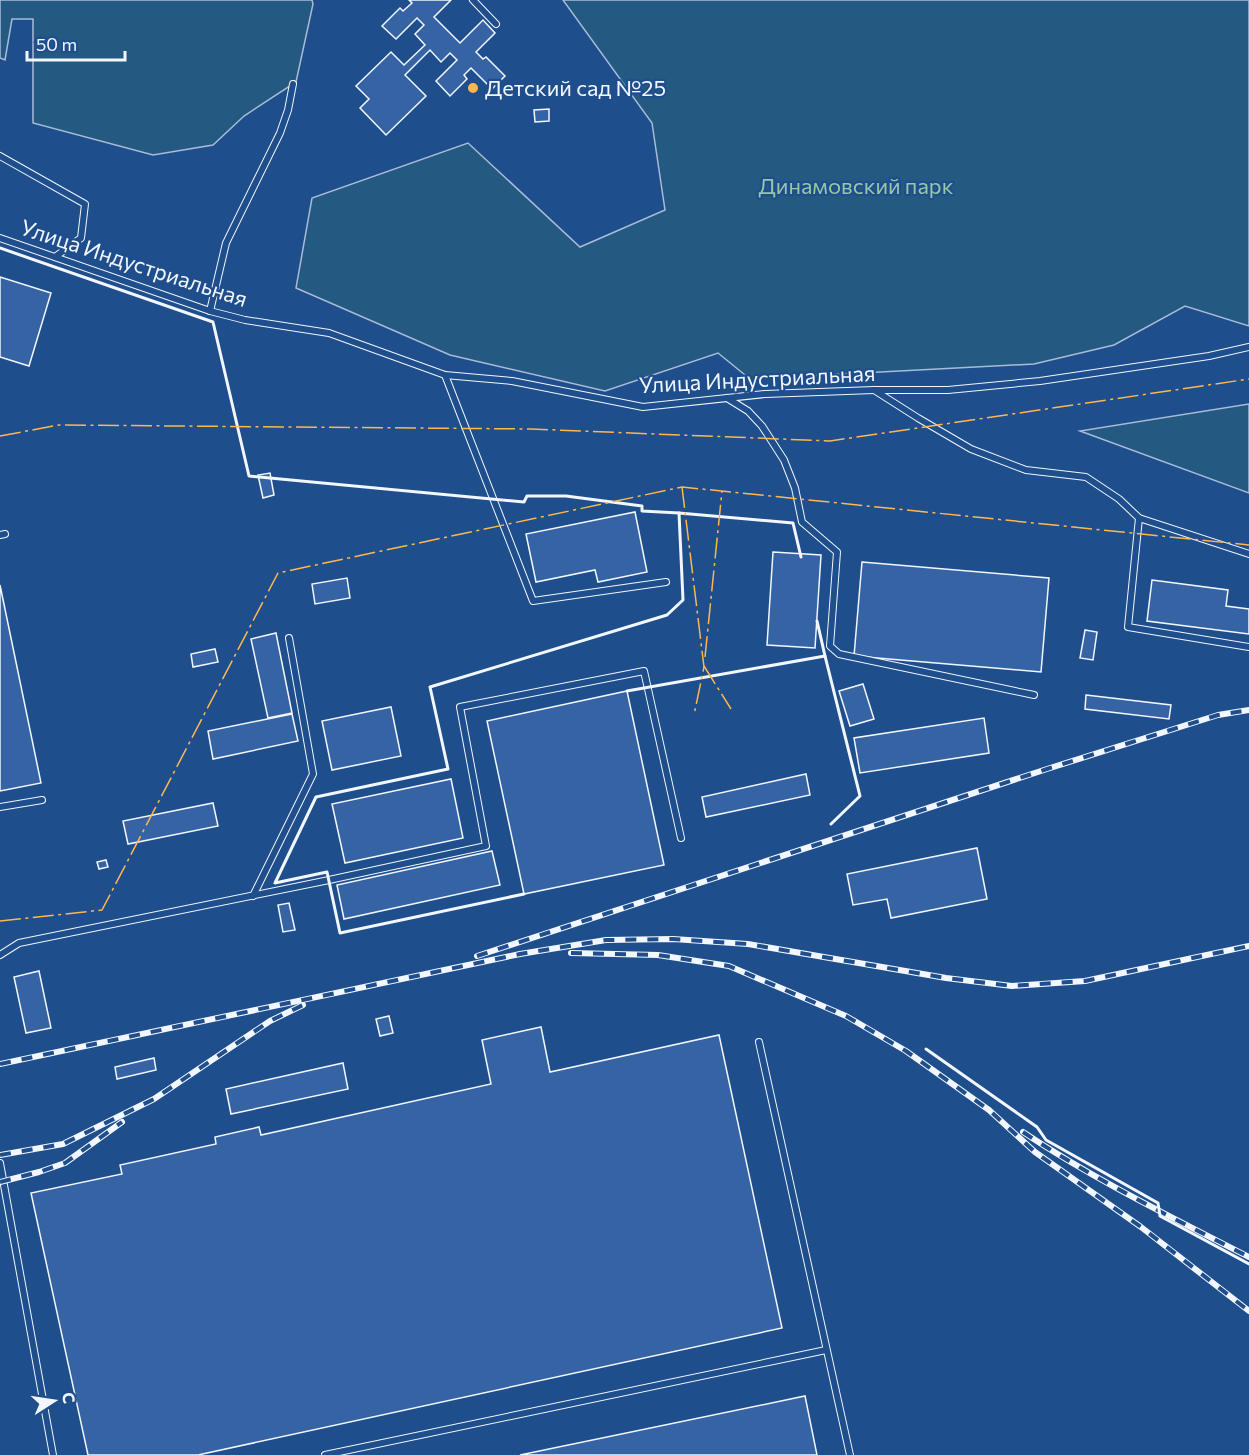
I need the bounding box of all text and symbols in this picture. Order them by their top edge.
scale bar [27,24,124,62]
text: 50 m [36,33,77,55]
place label: Детский сад №25 [485,74,666,101]
marker: Детский сад №25 [466,81,480,95]
park label: Динамовский парк [759,172,954,199]
street label: Улица Индустриальная [17,213,251,312]
street label: Улица Индустриальная [638,359,876,398]
north arrow [24,1371,84,1431]
text: С [59,1390,80,1405]

